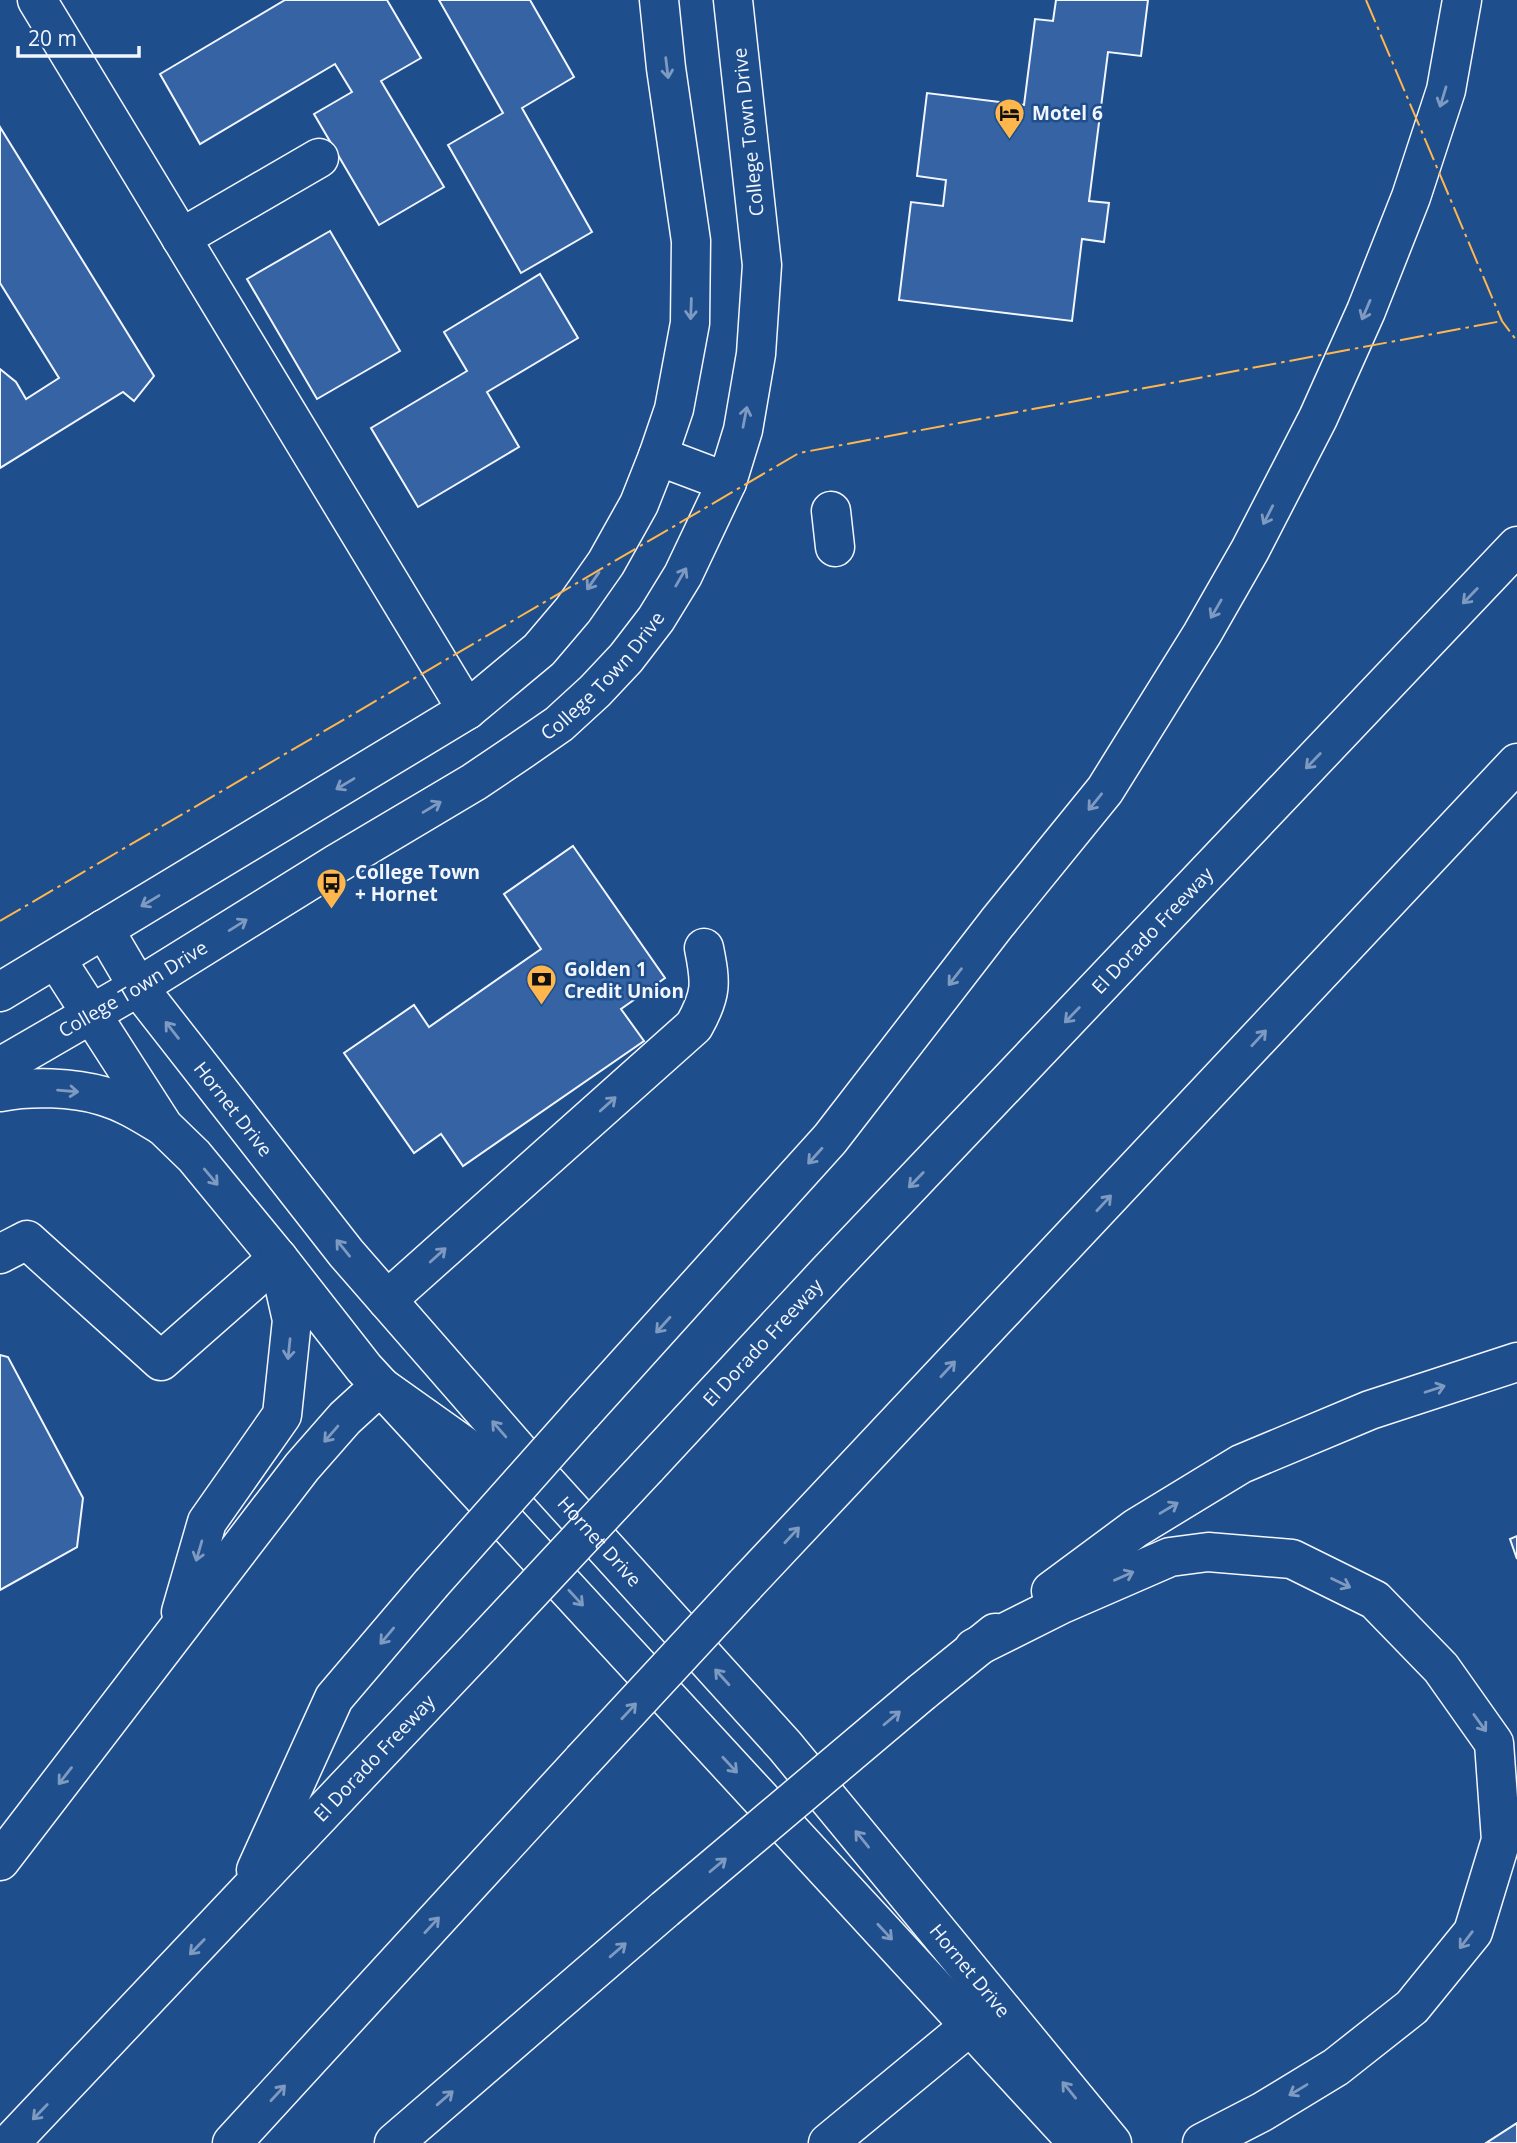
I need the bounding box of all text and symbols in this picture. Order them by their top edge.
scale bar [18,14,138,58]
text: 20 m [28,24,77,52]
street label: College Town Drive [726,46,770,218]
one-way arrow [660,56,673,79]
one-way arrow [1436,85,1449,107]
hotel icon: Motel 6 [992,96,1026,140]
place label: Motel 6 [1032,100,1103,126]
one-way arrow [684,298,697,321]
one-way arrow [1359,299,1372,321]
one-way arrow [739,406,753,429]
one-way arrow [1260,505,1274,525]
one-way arrow [675,567,688,588]
one-way arrow [586,571,600,590]
one-way arrow [1462,587,1478,605]
one-way arrow [1209,599,1223,619]
street label: College Town Drive [535,607,670,746]
one-way arrow [1305,752,1322,769]
one-way arrow [336,778,356,792]
one-way arrow [1087,792,1103,810]
one-way arrow [422,800,442,814]
place label: College Town + Hornet [355,859,480,907]
street label: El Dorado Freeway [1086,861,1219,999]
bus stop icon: College Town + Hornet [315,866,349,910]
one-way arrow [141,895,161,909]
one-way arrow [227,918,247,932]
street label: College Town Drive [53,934,212,1043]
place label: Golden 1 Credit Union [564,956,684,1004]
bank icon: Golden 1 Credit Union [524,963,558,1007]
one-way arrow [948,967,963,986]
one-way arrow [1064,1006,1081,1023]
one-way arrow [165,1021,180,1040]
one-way arrow [1251,1030,1268,1047]
street label: Hornet Drive [188,1056,279,1162]
one-way arrow [56,1085,79,1098]
one-way arrow [599,1095,616,1112]
one-way arrow [807,1147,823,1165]
one-way arrow [204,1167,219,1185]
one-way arrow [907,1171,924,1188]
one-way arrow [1095,1195,1112,1212]
one-way arrow [335,1239,350,1258]
one-way arrow [429,1247,447,1263]
street label: El Dorado Freeway [697,1272,829,1412]
one-way arrow [654,1316,671,1333]
one-way arrow [282,1337,295,1359]
one-way arrow [939,1361,956,1378]
one-way arrow [1424,1381,1446,1394]
one-way arrow [491,1420,507,1438]
one-way arrow [323,1424,339,1442]
street label: Hornet Drive [552,1491,647,1592]
one-way arrow [1158,1501,1178,1515]
one-way arrow [784,1527,801,1544]
one-way arrow [191,1540,204,1562]
one-way arrow [1113,1569,1134,1582]
one-way arrow [1330,1577,1351,1591]
one-way arrow [568,1589,584,1607]
one-way arrow [379,1627,395,1645]
one-way arrow [714,1668,730,1686]
street label: El Dorado Freeway [308,1688,441,1827]
one-way arrow [620,1703,637,1720]
one-way arrow [882,1710,900,1726]
one-way arrow [1472,1714,1487,1733]
one-way arrow [722,1756,739,1773]
one-way arrow [58,1766,73,1784]
one-way arrow [854,1831,869,1849]
one-way arrow [708,1857,726,1873]
one-way arrow [424,1916,440,1934]
street label: Hornet Drive [924,1918,1016,2023]
one-way arrow [877,1923,893,1941]
one-way arrow [1459,1930,1474,1949]
one-way arrow [188,1938,205,1955]
one-way arrow [608,1942,626,1958]
one-way arrow [1061,2082,1076,2100]
one-way arrow [1289,2084,1309,2098]
one-way arrow [270,2085,287,2102]
one-way arrow [436,2090,454,2106]
one-way arrow [32,2102,49,2120]

